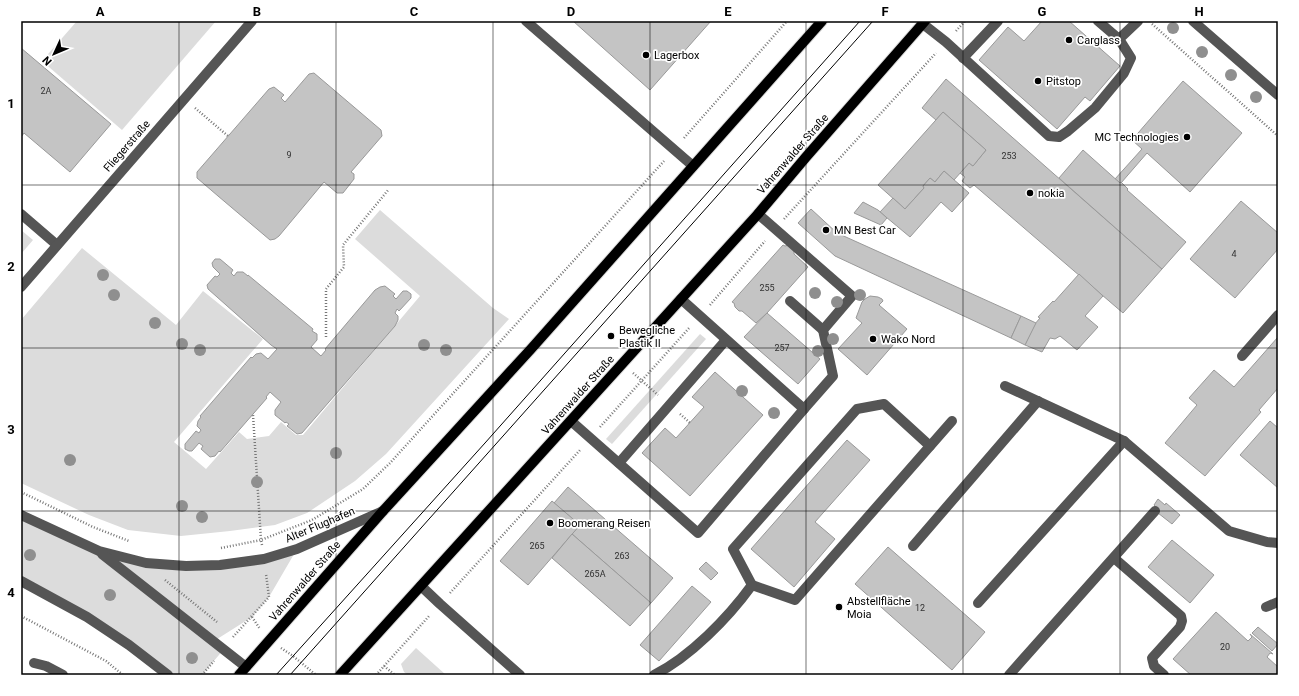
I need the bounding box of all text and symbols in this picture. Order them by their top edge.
text: A [96,4,105,19]
text: B [253,4,261,19]
text: C [410,4,419,19]
text: D [567,4,575,19]
text: E [724,4,732,19]
text: F [881,4,889,19]
text: G [1038,4,1047,19]
text: H [1194,4,1204,19]
north arrow [34,34,74,74]
place label: Carglass [1077,34,1120,47]
marker: Carglass [1064,35,1074,45]
place label: Lagerbox [654,49,700,62]
marker: Lagerbox [641,50,651,60]
text: N [40,53,55,68]
place label: Pitstop [1046,75,1081,88]
marker: Pitstop [1033,76,1043,86]
house number: 2A [41,86,52,96]
text: 1 [7,96,15,111]
street label: Vahrenwalder Straße [755,111,831,197]
street label: Fliegerstraße [101,117,153,174]
place label: MC Technologies [1094,131,1179,144]
marker: MC Technologies [1182,132,1192,142]
house number: 9 [286,150,292,160]
house number: 253 [1001,151,1017,161]
place label: nokia [1038,187,1065,200]
marker: nokia [1025,188,1035,198]
place label: MN Best Car [834,224,896,237]
marker: MN Best Car [821,225,831,235]
house number: 4 [1231,249,1237,259]
text: 2 [7,259,15,274]
house number: 255 [759,283,775,293]
place label: Bewegliche Plastik II [619,324,675,350]
marker: Bewegliche Plastik II [606,331,616,341]
place label: Wako Nord [881,333,935,346]
marker: Wako Nord [868,334,878,344]
house number: 257 [774,343,790,353]
street label: Vahrenwalder Straße [539,353,617,437]
text: 3 [7,422,15,437]
street label: Alter Flughafen [283,504,357,546]
place label: Boomerang Reisen [558,517,650,530]
marker: Boomerang Reisen [545,518,555,528]
street label: Vahrenwalder Straße [267,538,343,624]
house number: 265 [529,541,545,551]
house number: 263 [614,551,630,561]
house number: 265A [584,569,606,579]
text: 4 [7,585,15,600]
place label: Abstellfläche Moia [847,595,911,621]
marker: Abstellfläche Moia [834,602,844,612]
house number: 12 [915,603,925,613]
house number: 20 [1220,642,1230,652]

